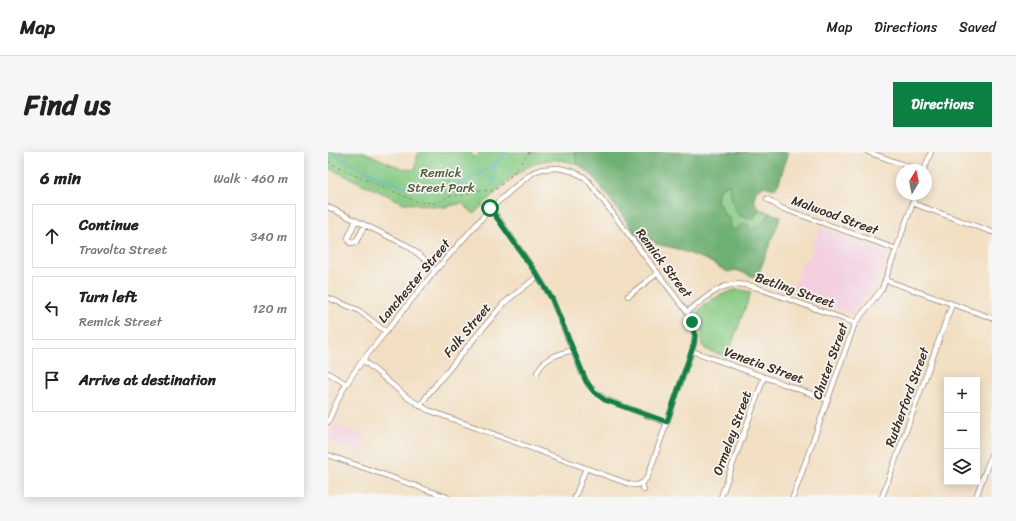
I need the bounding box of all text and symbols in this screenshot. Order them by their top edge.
text: Map [20,11,55,44]
text: Map [826,15,852,40]
text: Directions [874,15,937,40]
text: Saved [959,15,996,40]
text: Find us [24,80,111,129]
button: Directions [893,82,992,127]
park label: Remick Street Park [407,161,475,199]
text: 6 min [40,163,81,193]
north arrow [896,164,932,200]
text: Walk · 460 m [214,167,288,190]
street label: Malwood Street [788,189,882,242]
route start [481,199,499,217]
text: Continue [79,212,139,238]
street label: Remick Street [630,223,699,304]
icon: ahead [41,225,63,247]
text: 340 m [250,225,287,248]
street label: Lanchester Street [372,233,457,328]
text: Travolta Street [79,238,167,261]
street label: Betling Street [752,266,838,315]
text: Turn left [79,284,137,310]
icon: left [41,297,63,319]
text: 120 m [252,297,287,320]
street label: Falk Street [437,297,497,362]
text: Remick Street [79,310,162,333]
route end [683,313,701,331]
street label: Chuter Street [805,319,855,403]
street label: Venetia Street [721,340,808,390]
street label: Rutherford Street [878,343,936,450]
text: Arrive at destination [79,367,216,393]
icon: arrive [41,369,63,391]
map controls [944,377,980,485]
button: + [944,377,980,413]
street label: Ormeley Street [706,387,758,479]
button: − [944,413,980,449]
button: layers [944,449,980,485]

